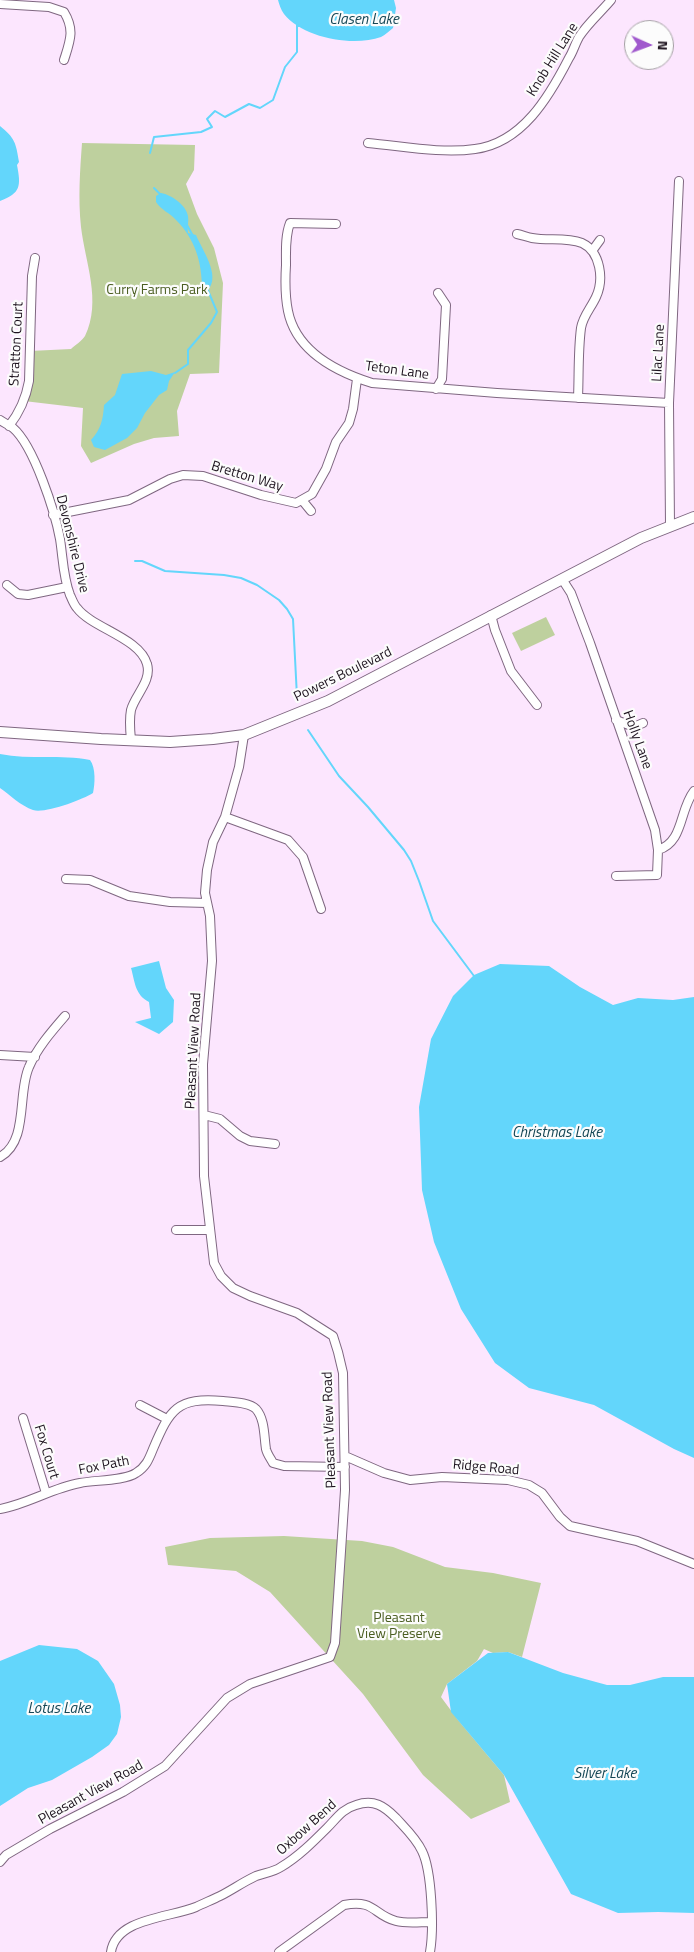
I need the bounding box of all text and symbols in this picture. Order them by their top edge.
water label: Clasen Lake [329,11,399,29]
street label: Knob Hill Lane [524,20,582,100]
north arrow [624,20,674,70]
text: N [653,40,674,51]
park label: Curry Farms Park [106,283,208,299]
street label: Stratton Court [6,302,28,386]
street label: Lilac Lane [649,324,669,382]
street label: Teton Lane [364,358,430,384]
street label: Bretton Way [209,458,285,496]
street label: Devonshire Drive [52,493,92,595]
street label: Powers Boulevard [291,644,395,706]
street label: Holly Lane [619,708,655,772]
street label: Pleasant View Road [183,992,205,1110]
water label: Christmas Lake [512,1124,602,1142]
street label: Pleasant View Road [320,1371,340,1489]
street label: Fox Court [30,1423,62,1481]
street label: Fox Path [77,1453,131,1479]
street label: Ridge Road [452,1457,520,1479]
park label: Pleasant View Preserve [357,1611,441,1644]
water label: Lotus Lake [28,1700,90,1718]
street label: Pleasant View Road [36,1757,146,1829]
water label: Silver Lake [574,1765,636,1783]
street label: Oxbow Bend [274,1797,340,1859]

